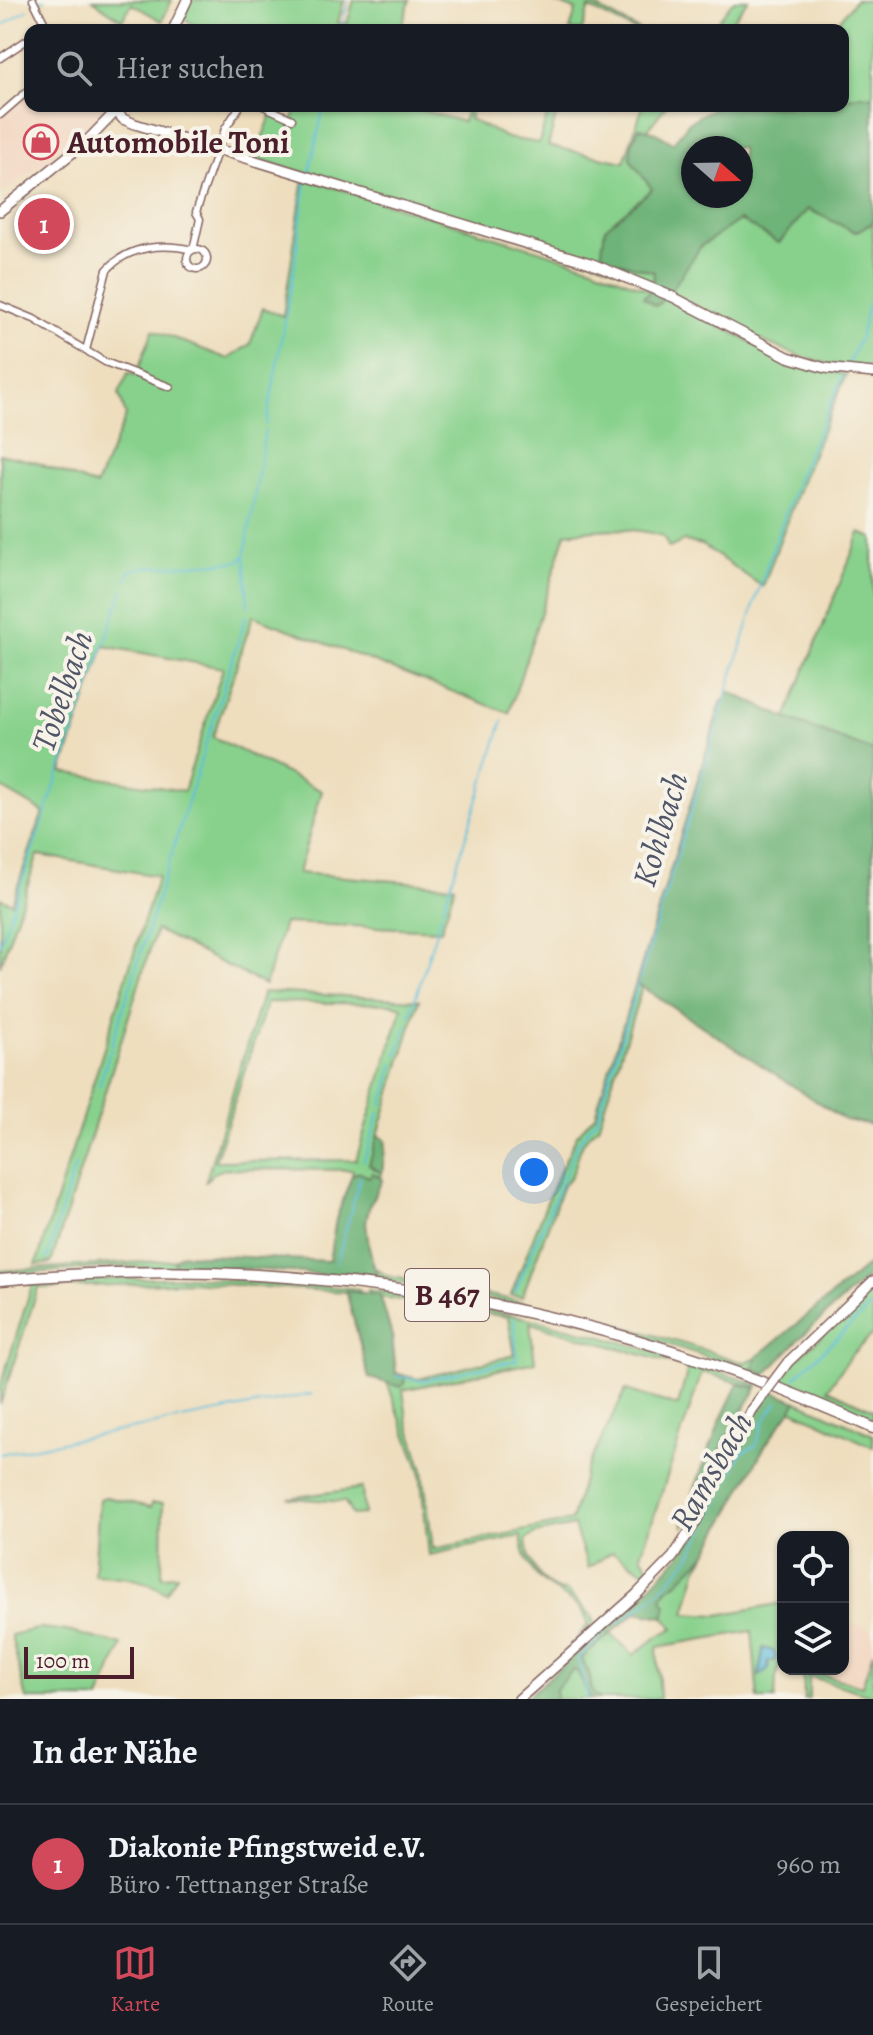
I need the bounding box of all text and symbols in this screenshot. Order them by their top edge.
search box [24,24,849,112]
icon: search [52,46,96,90]
text: Hier suchen [116,48,265,88]
place label: Automobile Toni [66,120,289,164]
shop icon: Automobile Toni [22,123,60,161]
north arrow [681,136,753,208]
pin: 1 [18,194,70,254]
water label: Tobelbach [19,624,105,758]
water label: Kohlbach [620,766,700,892]
your location [514,1152,554,1192]
road number: B 467 [405,1269,489,1321]
water label: Ramsbach [658,1403,764,1539]
map controls [777,1531,849,1675]
button: locate [777,1531,849,1603]
button: layers [777,1603,849,1675]
scale bar [24,1643,134,1679]
text: 100 m [36,1646,90,1676]
text: In der Nähe [32,1728,198,1775]
text: Diakonie Pfingstweid e.V. [108,1827,426,1867]
text: 1 [53,1847,63,1882]
text: 960 m [777,1847,841,1882]
text: Büro · Tettnanger Straße [108,1867,369,1902]
tab: Karte [111,1941,160,2019]
tab: Route [381,1941,434,2019]
tab: Gespeichert [655,1941,762,2019]

